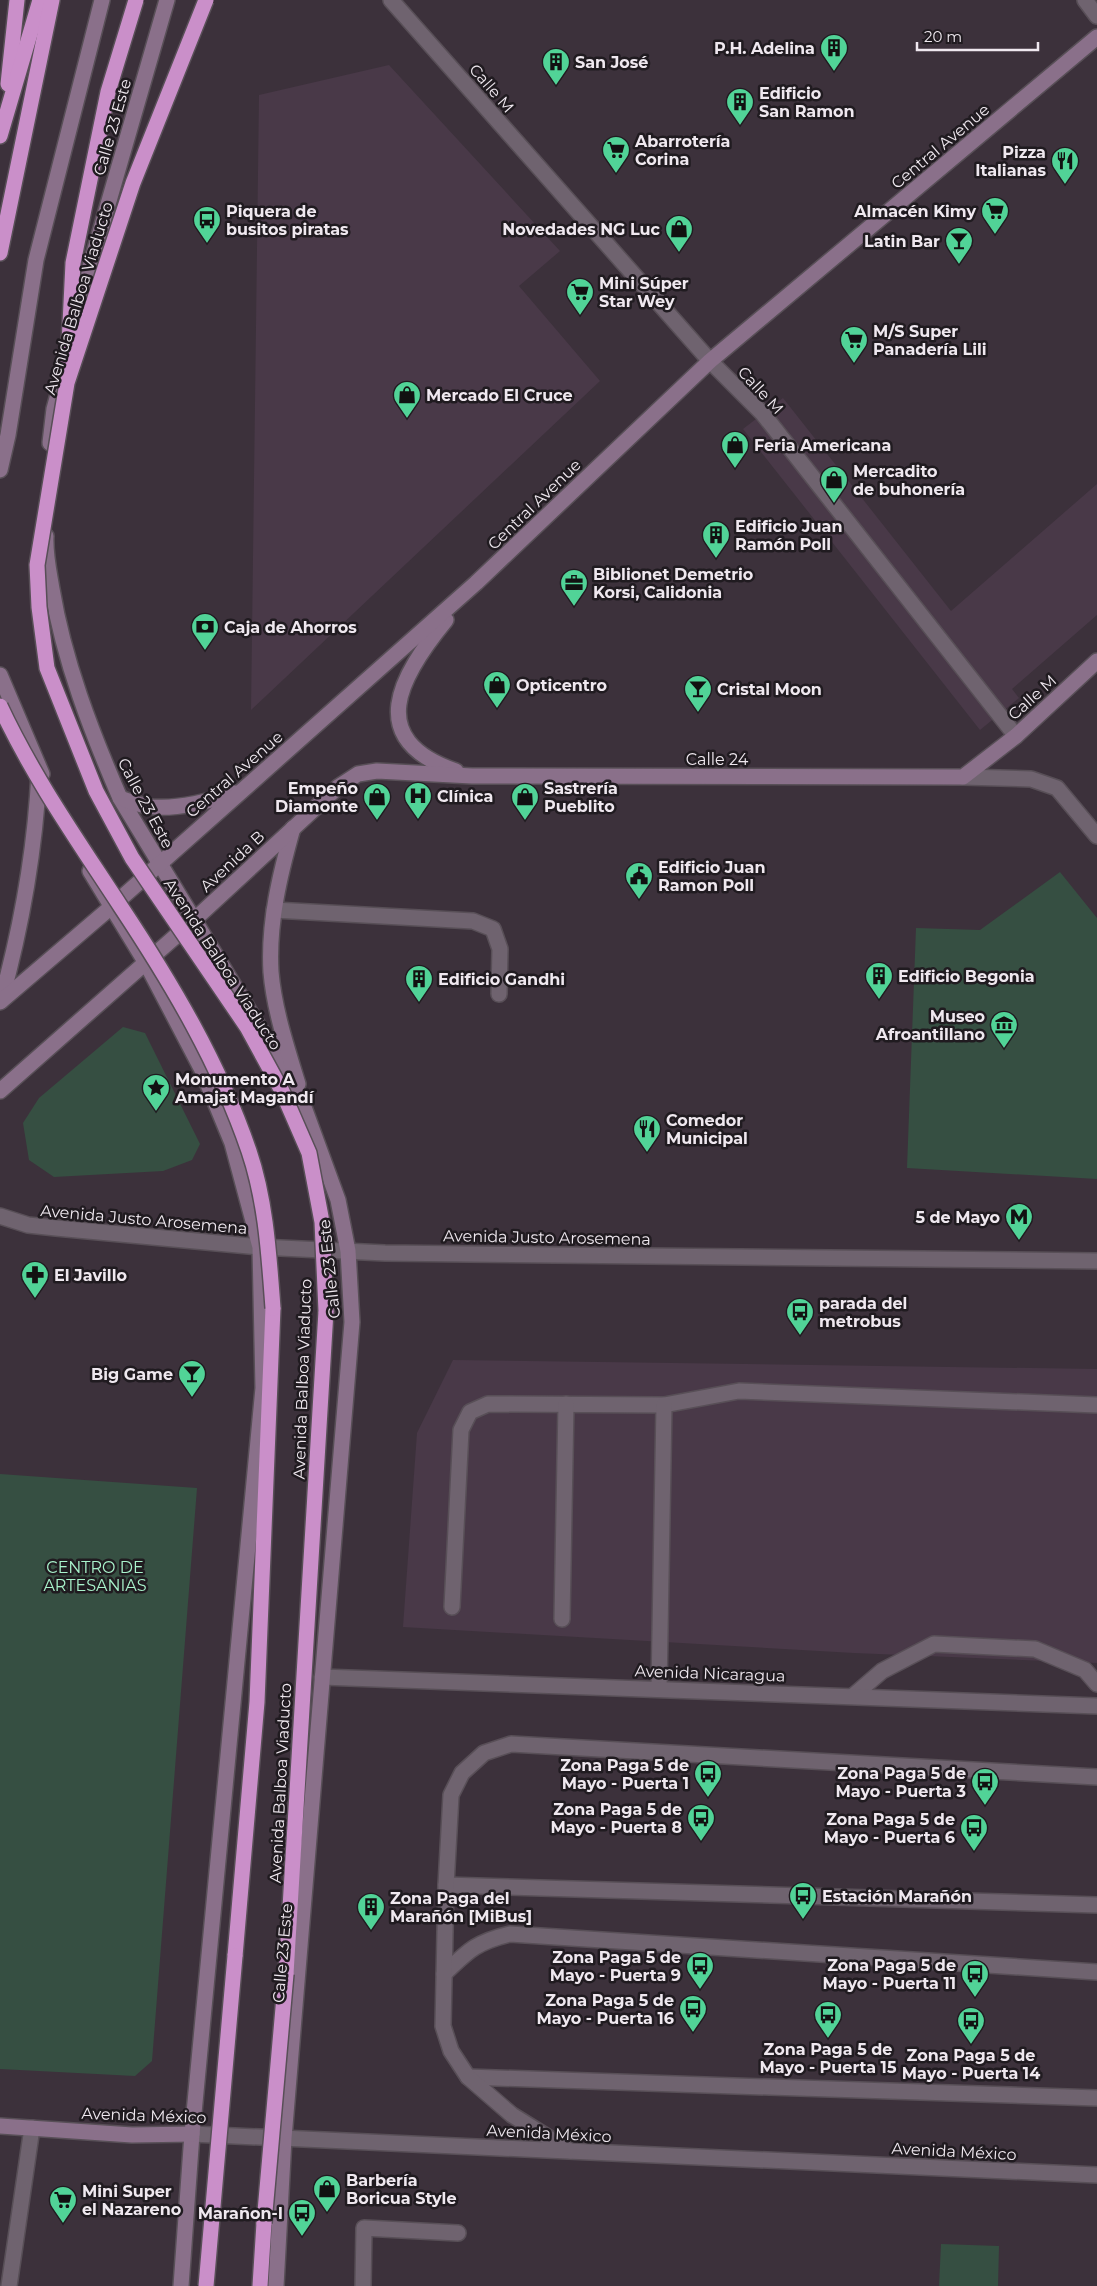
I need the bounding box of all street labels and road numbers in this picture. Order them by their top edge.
street label: Calle M [465,60,518,117]
street label: Calle 23 Este [90,77,135,178]
street label: Central Avenue [887,100,993,193]
street label: Avenida Balboa Viaducto [40,199,117,397]
street label: Calle M [734,363,787,418]
street label: Central Avenue [484,455,585,554]
street label: Calle M [1004,671,1060,724]
street label: Central Avenue [182,727,287,822]
street label: Calle 24 [686,750,749,769]
street label: Calle 23 Este [114,755,177,852]
street label: Avenida B [196,827,268,896]
street label: Avenida Balboa Viaducto [160,875,285,1054]
street label: Avenida Justo Arosemena [40,1201,248,1238]
street label: Calle 23 Este [315,1218,344,1320]
street label: Avenida Justo Arosemena [443,1226,651,1249]
street label: Avenida Balboa Viaducto [290,1278,315,1480]
street label: Avenida Nicaragua [634,1661,786,1686]
street label: Avenida Balboa Viaducto [266,1682,295,1884]
street label: Calle 23 Este [269,1903,296,2004]
street label: Avenida México [81,2104,207,2127]
street label: Avenida México [486,2121,612,2146]
street label: Avenida México [891,2139,1017,2164]

